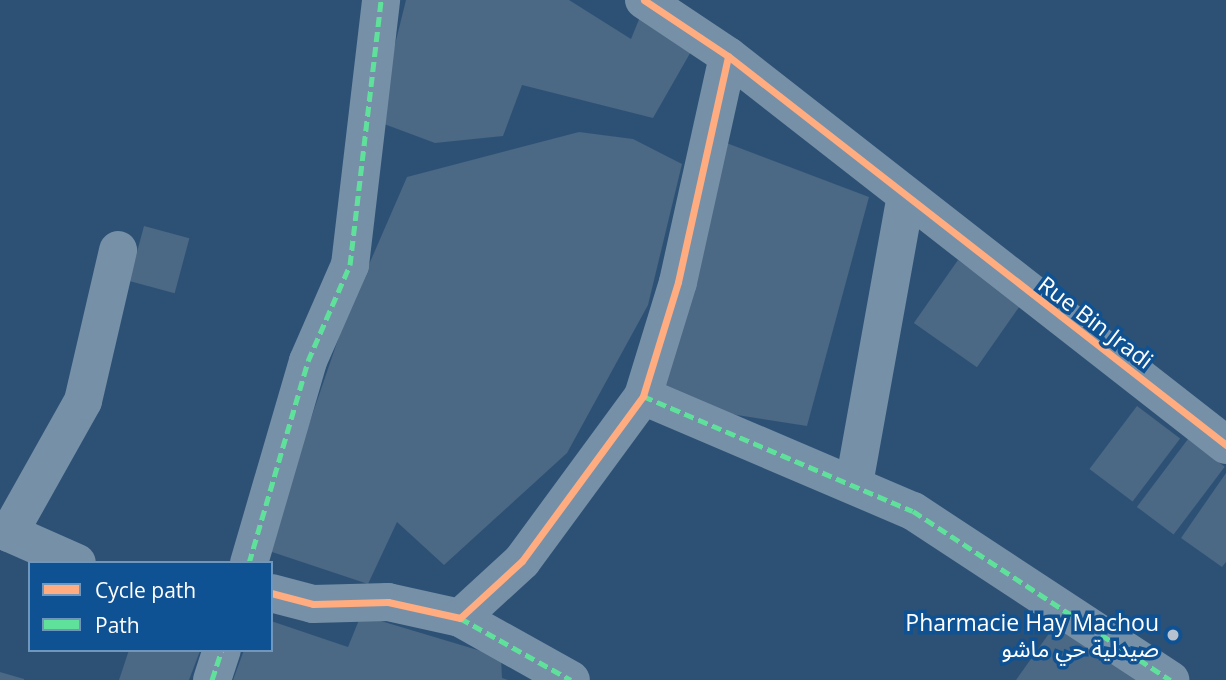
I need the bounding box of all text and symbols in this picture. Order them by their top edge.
street label: Rue Bin Jradi [1033,270,1159,374]
legend [28,561,273,652]
text: Cycle path [95,576,196,604]
place label: Pharmacie Hay Machou صيدلية حي ماشو [905,608,1159,662]
text: Path [95,611,140,639]
marker: Pharmacie Hay Machou صيدلية حي ماشو [1165,627,1181,643]

